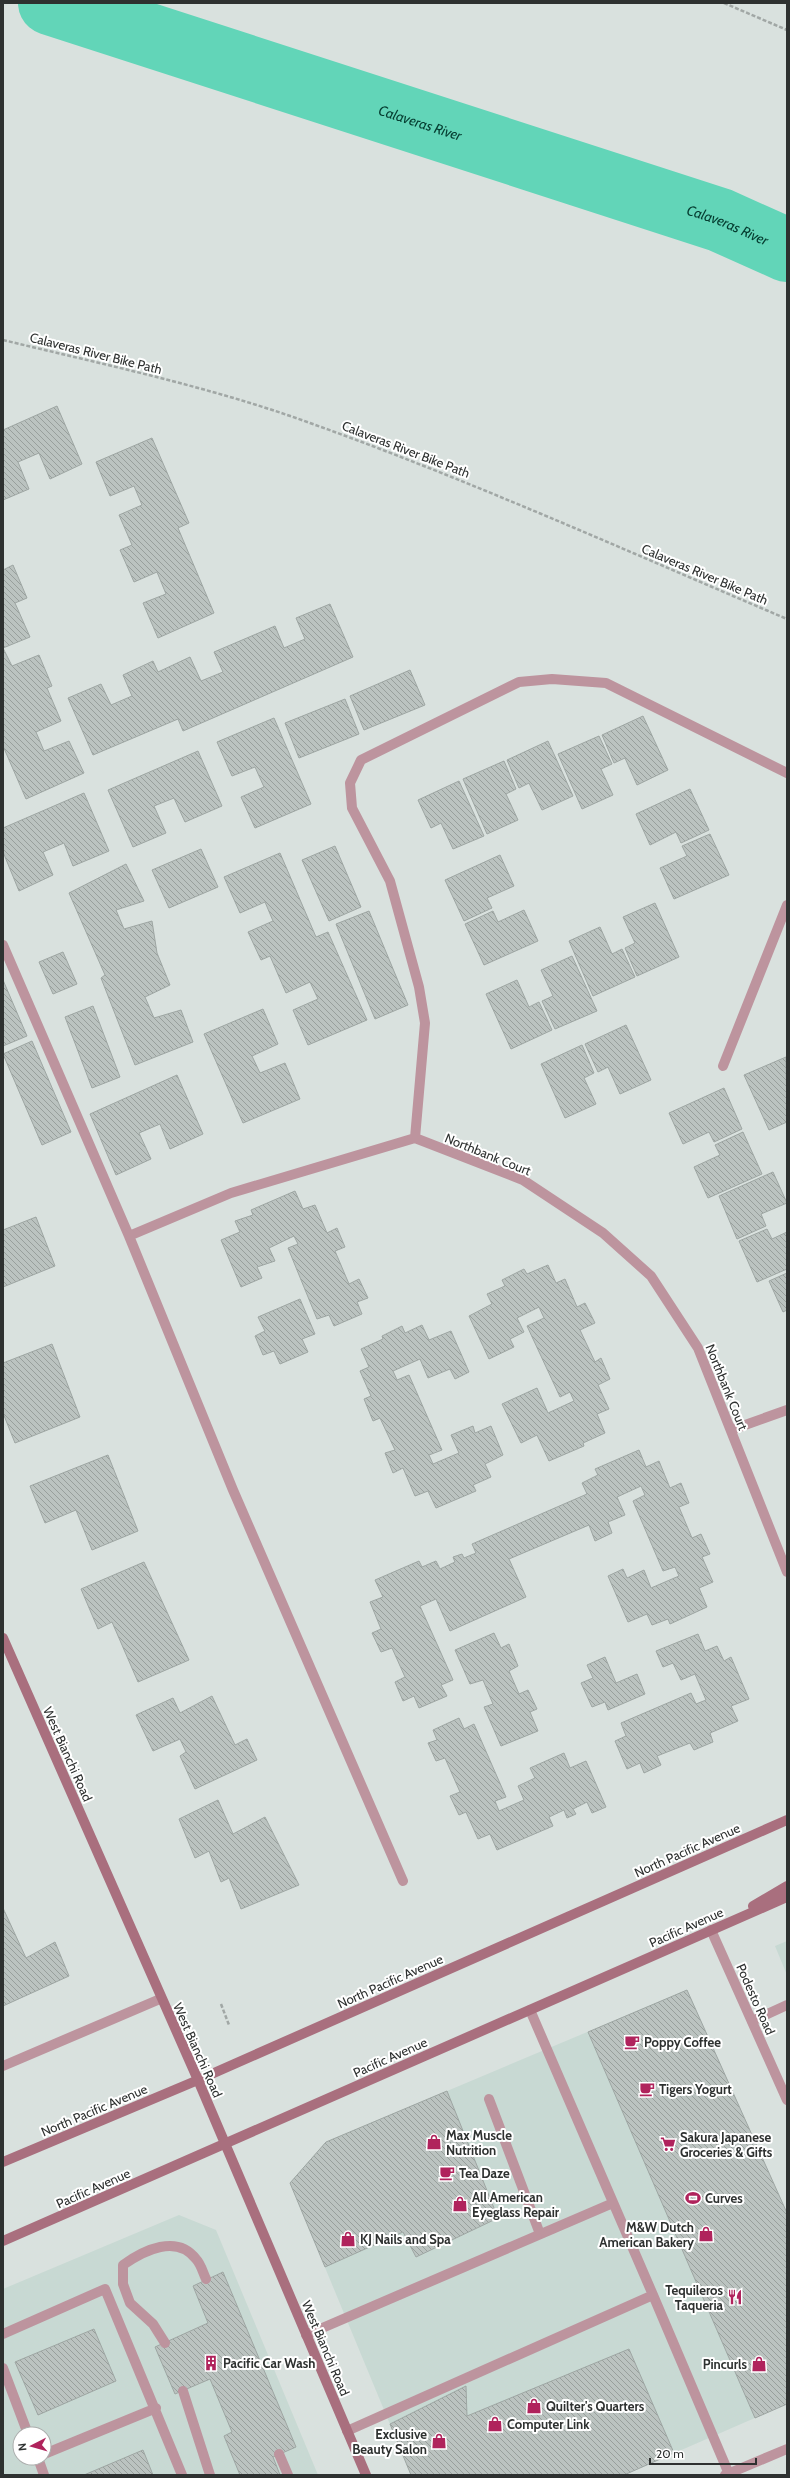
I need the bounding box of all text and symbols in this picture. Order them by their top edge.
water label: Calaveras River [376,101,465,145]
water label: Calaveras River [684,201,772,250]
street label: Calaveras River Bike Path [28,329,164,377]
street label: Calaveras River Bike Path [340,417,472,481]
street label: Calaveras River Bike Path [639,540,771,608]
street label: Northbank Court [443,1129,534,1179]
street label: Northbank Court [702,1342,752,1433]
street label: West Bianchi Road [40,1704,96,1804]
street label: North Pacific Avenue [632,1819,743,1880]
street label: Pacific Avenue [647,1903,726,1950]
street label: North Pacific Avenue [335,1950,446,2011]
street label: Podesto Road [733,1961,779,2037]
street label: West Bianchi Road [170,2000,226,2100]
street label: Pacific Avenue [351,2033,430,2080]
cafe icon: Poppy Coffee [623,2033,641,2051]
place label: Poppy Coffee [644,2034,721,2050]
street label: North Pacific Avenue [38,2080,150,2140]
cafe icon: Tigers Yogurt [638,2080,656,2098]
place label: Tigers Yogurt [659,2081,732,2097]
place label: Max Muscle Nutrition [446,2127,512,2158]
place label: Sakura Japanese Groceries & Gifts [680,2129,773,2160]
shop icon: Max Muscle Nutrition [425,2133,443,2151]
supermarket icon: Sakura Japanese Groceries & Gifts [659,2135,677,2153]
street label: Pacific Avenue [54,2164,133,2211]
cafe icon: Tea Daze [438,2164,456,2182]
place label: Tea Daze [459,2165,510,2181]
place label: All American Eyeglass Repair [472,2189,560,2220]
sports icon: Curves [684,2189,702,2207]
place label: Curves [705,2190,743,2206]
shop icon: All American Eyeglass Repair [451,2195,469,2213]
place label: M&W Dutch American Bakery [599,2219,694,2250]
shop icon: M&W Dutch American Bakery [697,2225,715,2243]
shop icon: KJ Nails and Spa [339,2230,357,2248]
place label: KJ Nails and Spa [360,2231,451,2247]
place label: Tequileros Taqueria [665,2282,724,2313]
restaurant icon: Tequileros Taqueria [726,2288,744,2306]
street label: West Bianchi Road [299,2298,353,2398]
building icon: Pacific Car Wash [202,2354,220,2372]
place label: Pacific Car Wash [223,2355,315,2371]
shop icon: Pincurls [750,2355,768,2373]
place label: Pincurls [703,2356,748,2372]
shop icon: Quilter's Quarters [525,2397,543,2415]
place label: Quilter's Quarters [546,2398,645,2414]
shop icon: Computer Link [486,2415,504,2433]
place label: Computer Link [507,2416,590,2432]
north arrow [12,2426,52,2466]
place label: Exclusive Beauty Salon [352,2426,427,2457]
shop icon: Exclusive Beauty Salon [430,2432,448,2450]
scale bar [650,2440,756,2466]
text: N [15,2442,29,2452]
text: 20 m [656,2446,684,2461]

